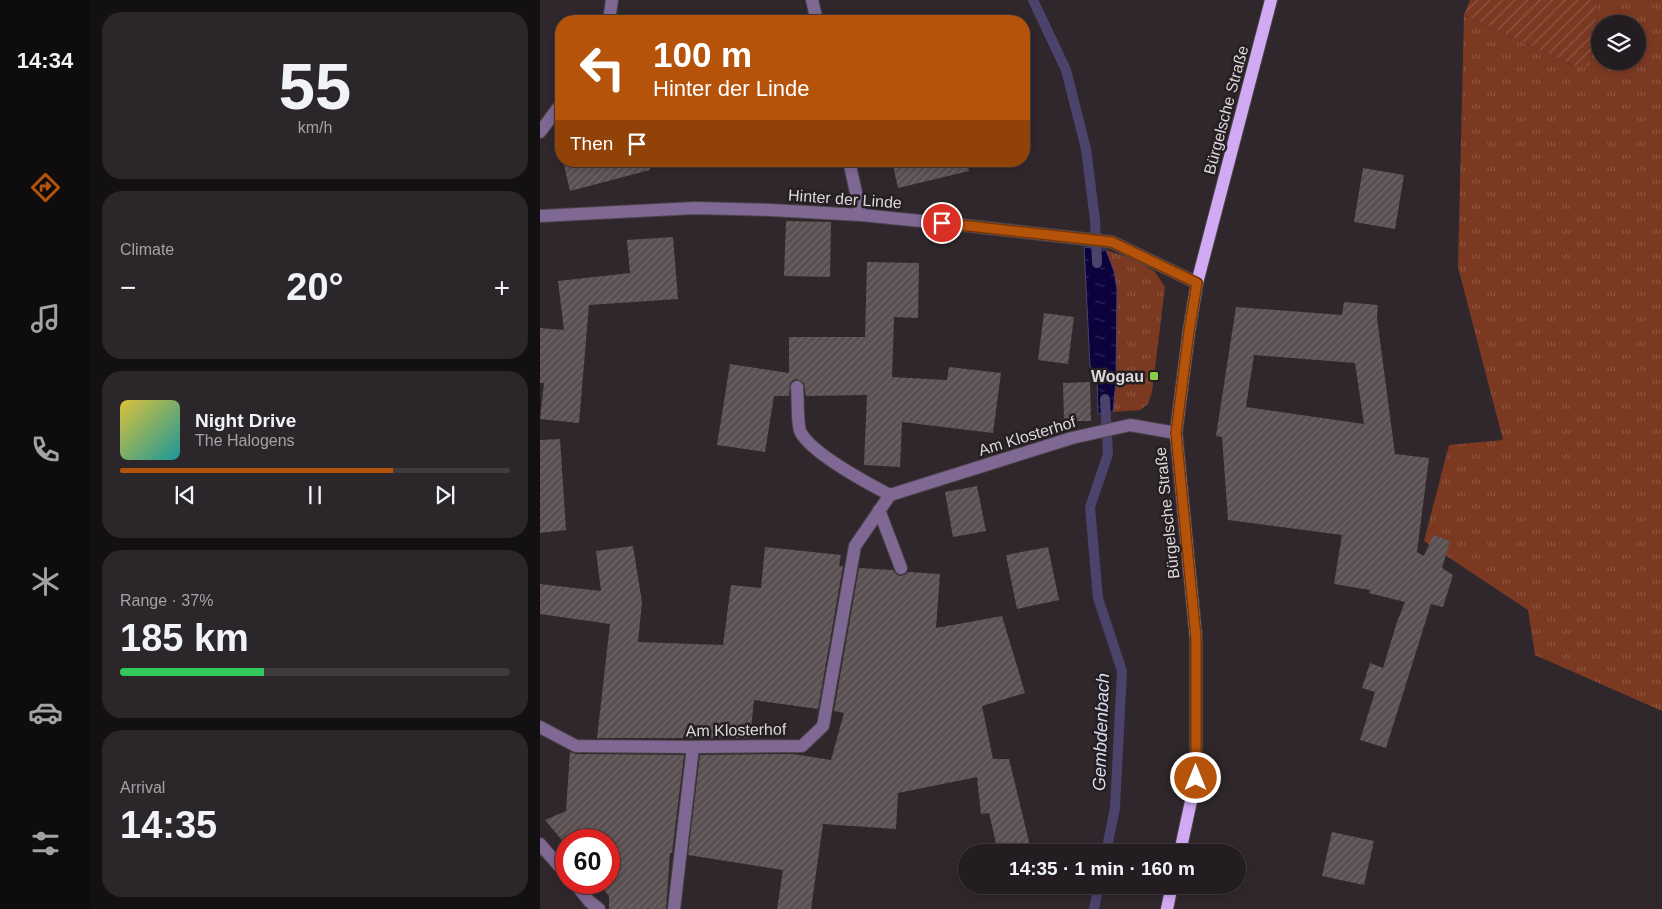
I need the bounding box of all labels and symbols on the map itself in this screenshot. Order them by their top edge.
street label: Bürgelsche Straße [1201,44,1251,176]
street label: Hinter der Linde [788,187,902,211]
pin [921,202,963,244]
place label: Wogau [1091,368,1144,385]
marker: Wogau [1148,370,1160,382]
street label: Am Klosterhof [976,413,1078,459]
street label: Bürgelsche Straße [1152,446,1182,580]
water label: Gembdenbach [1089,673,1113,791]
street label: Am Klosterhof [686,721,787,739]
position arrow [1169,751,1221,803]
speed limit sign: 60 [555,829,620,894]

